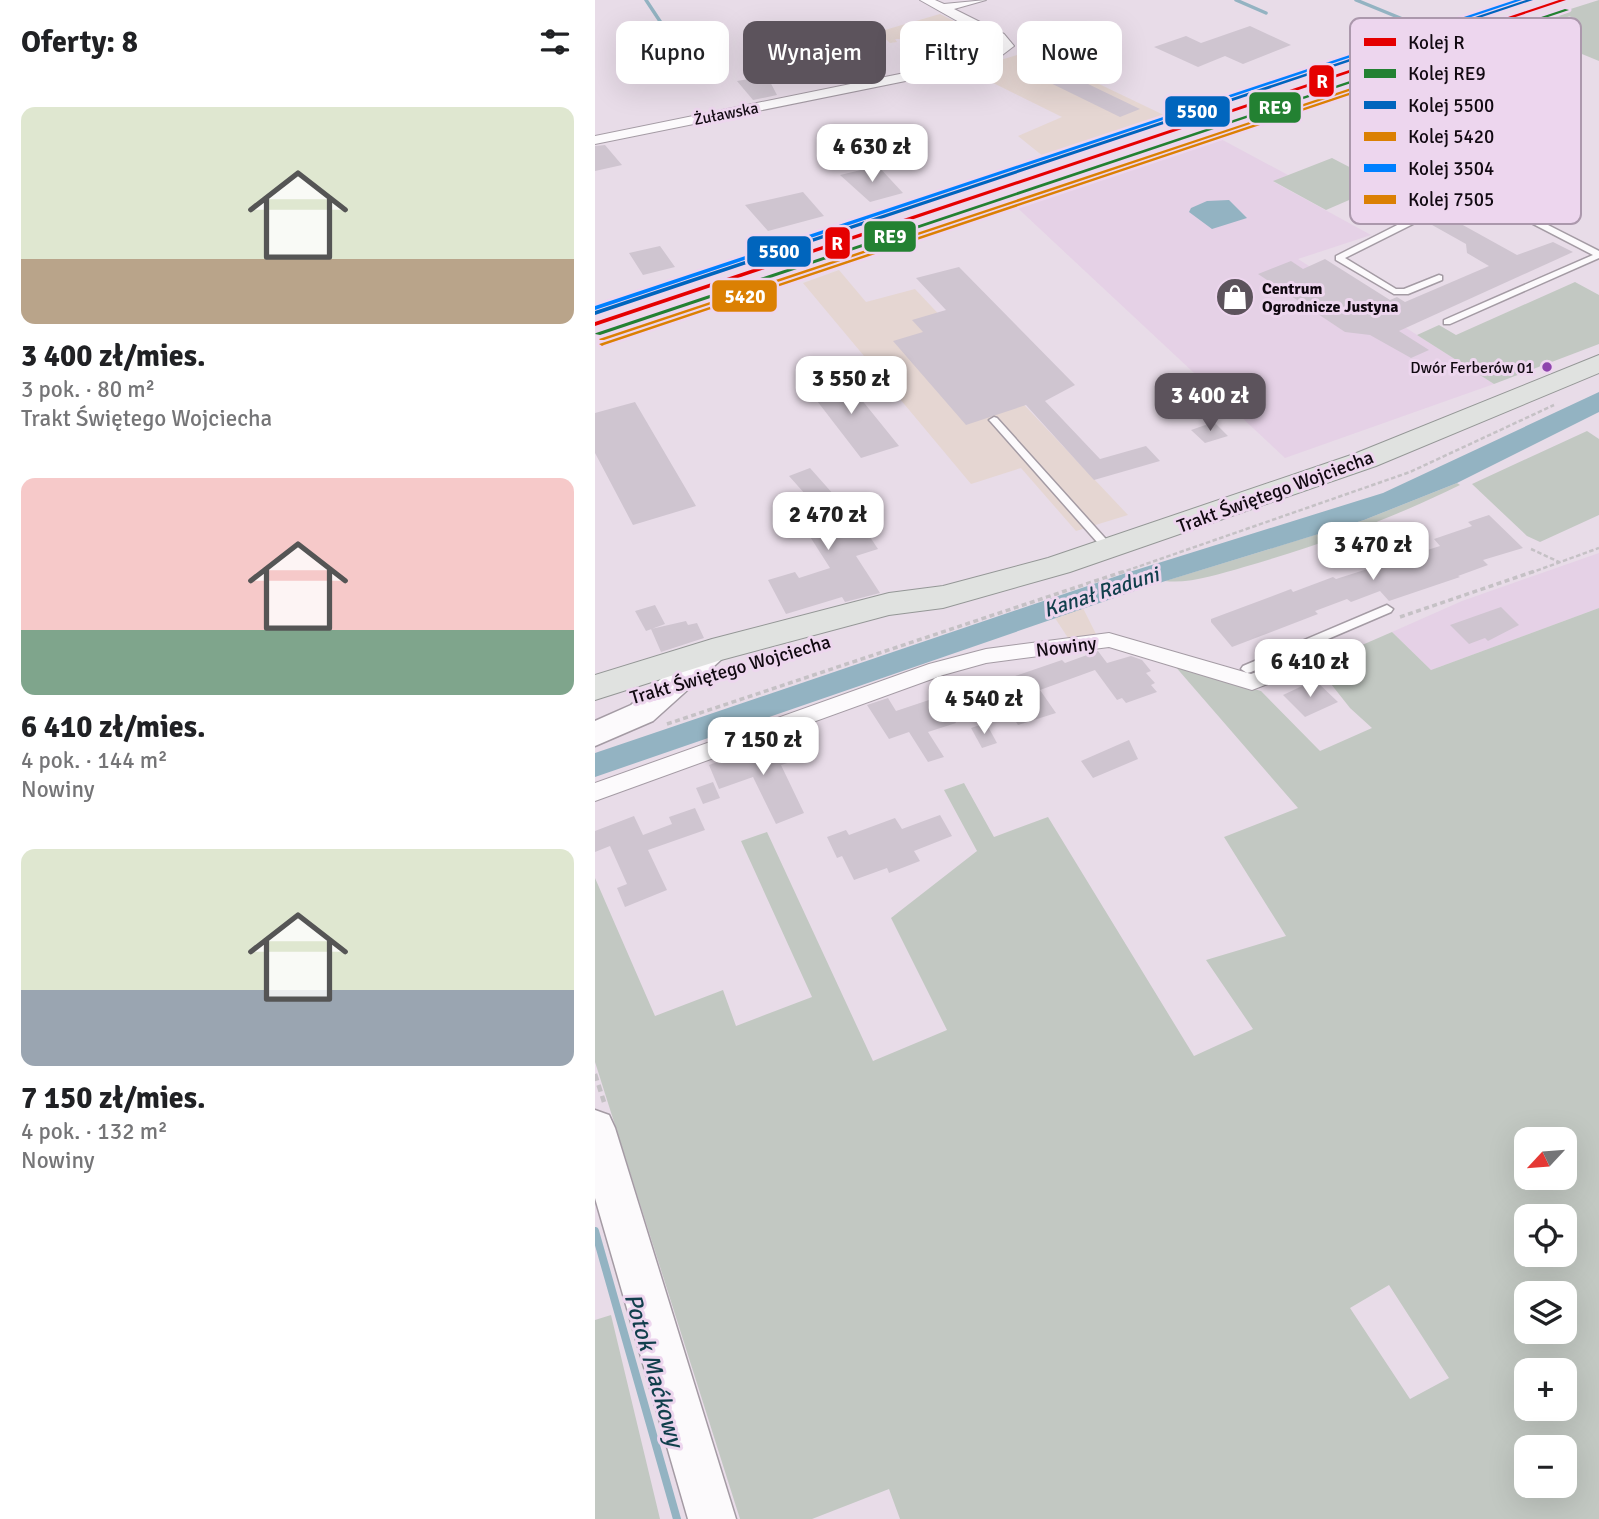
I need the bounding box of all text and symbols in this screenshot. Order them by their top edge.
legend [1350,18,1581,224]
chip: Kupno [616,21,729,84]
chip: Wynajem [743,21,886,84]
chip: Filtry [900,21,1003,84]
chip: Nowe [1017,21,1122,84]
icon: filters [536,23,574,61]
text: Oferty: 8 [21,24,138,61]
text: Kolej R [1408,31,1465,55]
text: Kolej RE9 [1408,62,1486,86]
line badge: R [1308,64,1335,98]
text: R [1316,70,1328,94]
line badge: RE9 [1248,91,1302,124]
text: Kolej 5500 [1408,94,1494,118]
line badge: 5500 [1164,95,1231,128]
text: RE9 [1259,96,1291,120]
street label: Żuławska [692,98,760,130]
text: 5500 [1176,100,1218,124]
pin: 4 630 zł [800,124,944,184]
text: Kolej 5420 [1408,125,1494,149]
text: 4 630 zł [833,132,911,161]
icon: home [235,152,361,278]
text: Kolej 3504 [1408,157,1494,181]
text: Kolej 7505 [1408,188,1494,212]
line badge: RE9 [863,220,917,253]
text: RE9 [874,225,906,249]
line badge: R [824,226,851,260]
text: R [831,232,843,256]
line badge: 5500 [746,235,812,268]
text: 5500 [758,240,800,264]
shop icon: Centrum Ogrodnicze Justyna [1214,276,1256,318]
line badge: 5420 [711,279,778,313]
place label: Centrum Ogrodnicze Justyna [1262,279,1398,317]
text: 5420 [724,285,766,309]
text: 3 400 zł/mies. [21,338,206,375]
pin: 3 550 zł [779,356,923,416]
place label: Dwór Ferberów 01 [1410,358,1534,378]
marker: Dwór Ferberów 01 [1540,360,1554,374]
text: 3 550 zł [812,364,890,393]
pin: 3 400 zł [1138,374,1282,433]
text: 3 pok. · 80 m² [21,375,155,404]
text: 3 400 zł [1171,381,1249,410]
text: Trakt Świętego Wojciecha [21,404,272,433]
street label: Trakt Świętego Wojciecha [1174,445,1377,539]
pin: 2 470 zł [756,492,900,552]
text: 2 470 zł [789,500,867,529]
pin: 3 470 zł [1301,522,1445,582]
icon: home [235,523,361,649]
text: 3 470 zł [1334,530,1412,559]
water label: Kanał Raduni [1040,560,1164,623]
street label: Trakt Świętego Wojciecha [627,630,833,710]
street label: Nowiny [1035,631,1098,663]
pin: 6 410 zł [1238,640,1382,699]
text: 6 410 zł [1271,647,1349,676]
pin: 4 540 zł [912,676,1056,736]
text: 4 540 zł [945,684,1023,713]
text: 6 410 zł/mies. [21,709,206,746]
pin: 7 150 zł [691,718,835,777]
text: 7 150 zł [724,725,802,754]
text: 4 pok. · 144 m² [21,746,168,775]
text: Nowiny [21,775,94,804]
icon: home [235,894,361,1020]
text: 7 150 zł/mies. [21,1080,206,1117]
text: 4 pok. · 132 m² [21,1117,168,1146]
north arrow [1514,1127,1577,1190]
map controls [1514,1127,1577,1498]
text: Nowiny [21,1146,94,1175]
button: locate [1514,1204,1577,1267]
button: layers [1514,1281,1577,1344]
water label: Potok Maćkowy [618,1290,691,1453]
button: + [1514,1358,1577,1421]
button: − [1514,1435,1577,1498]

